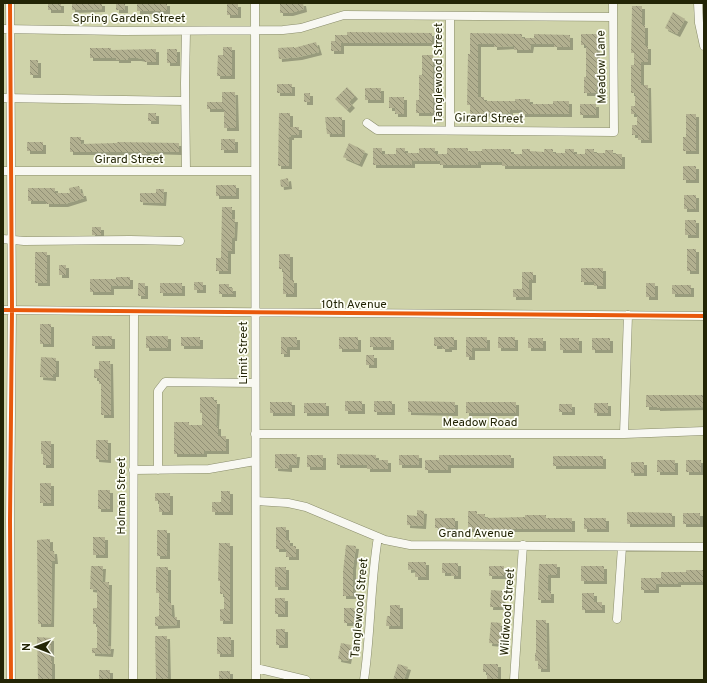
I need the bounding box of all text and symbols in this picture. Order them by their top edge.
street label: Spring Garden Street [72,11,186,27]
street label: Tanglewood Street [431,23,447,123]
street label: Meadow Lane [593,30,611,104]
street label: Girard Street [454,110,524,128]
street label: Girard Street [94,152,164,168]
street label: 10th Avenue [321,297,387,313]
street label: Limit Street [236,321,252,385]
street label: Meadow Road [442,415,518,431]
street label: Holman Street [114,457,130,535]
street label: Grand Avenue [438,526,514,542]
street label: Tanglewood Street [348,557,372,659]
street label: Wildwood Street [497,568,519,656]
north arrow [16,627,56,667]
text: N [20,643,34,651]

